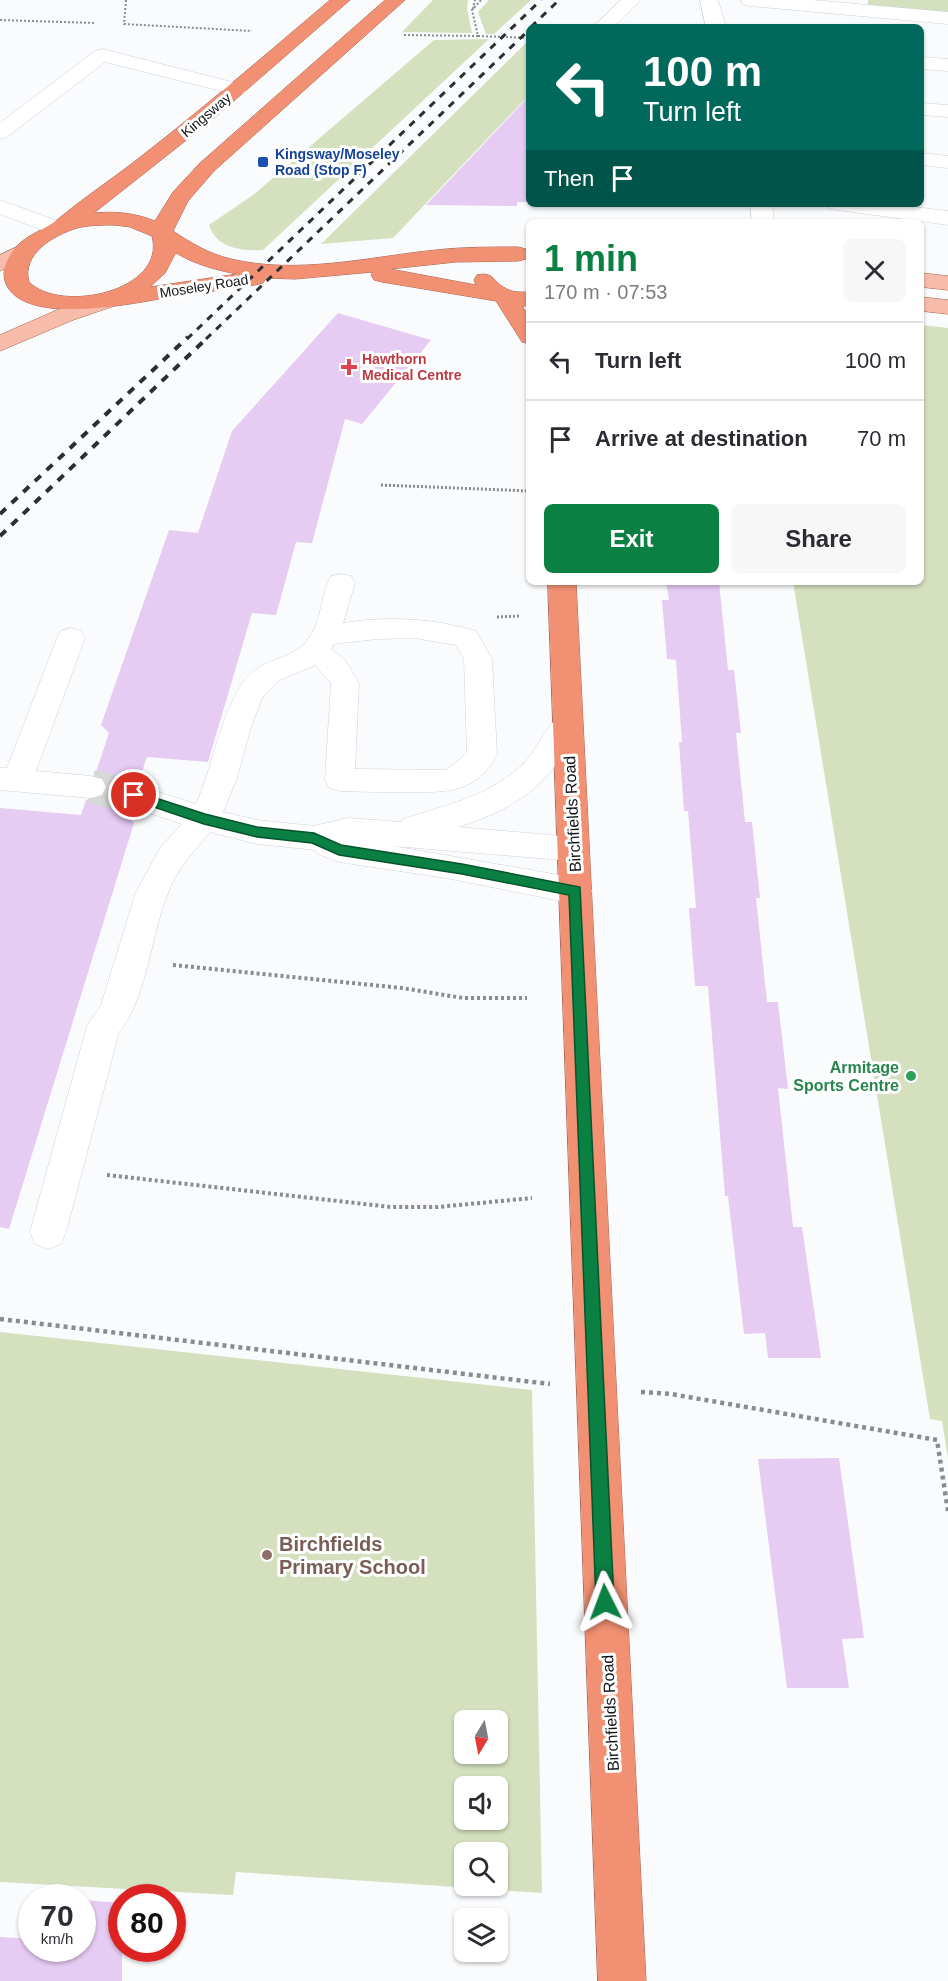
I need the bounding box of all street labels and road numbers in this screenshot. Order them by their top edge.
street label: Kingsway [178,90,234,140]
street label: Moseley Road [159,271,249,301]
street label: Birchfields Road [561,755,584,873]
street label: Birchfields Road [599,1654,622,1772]

